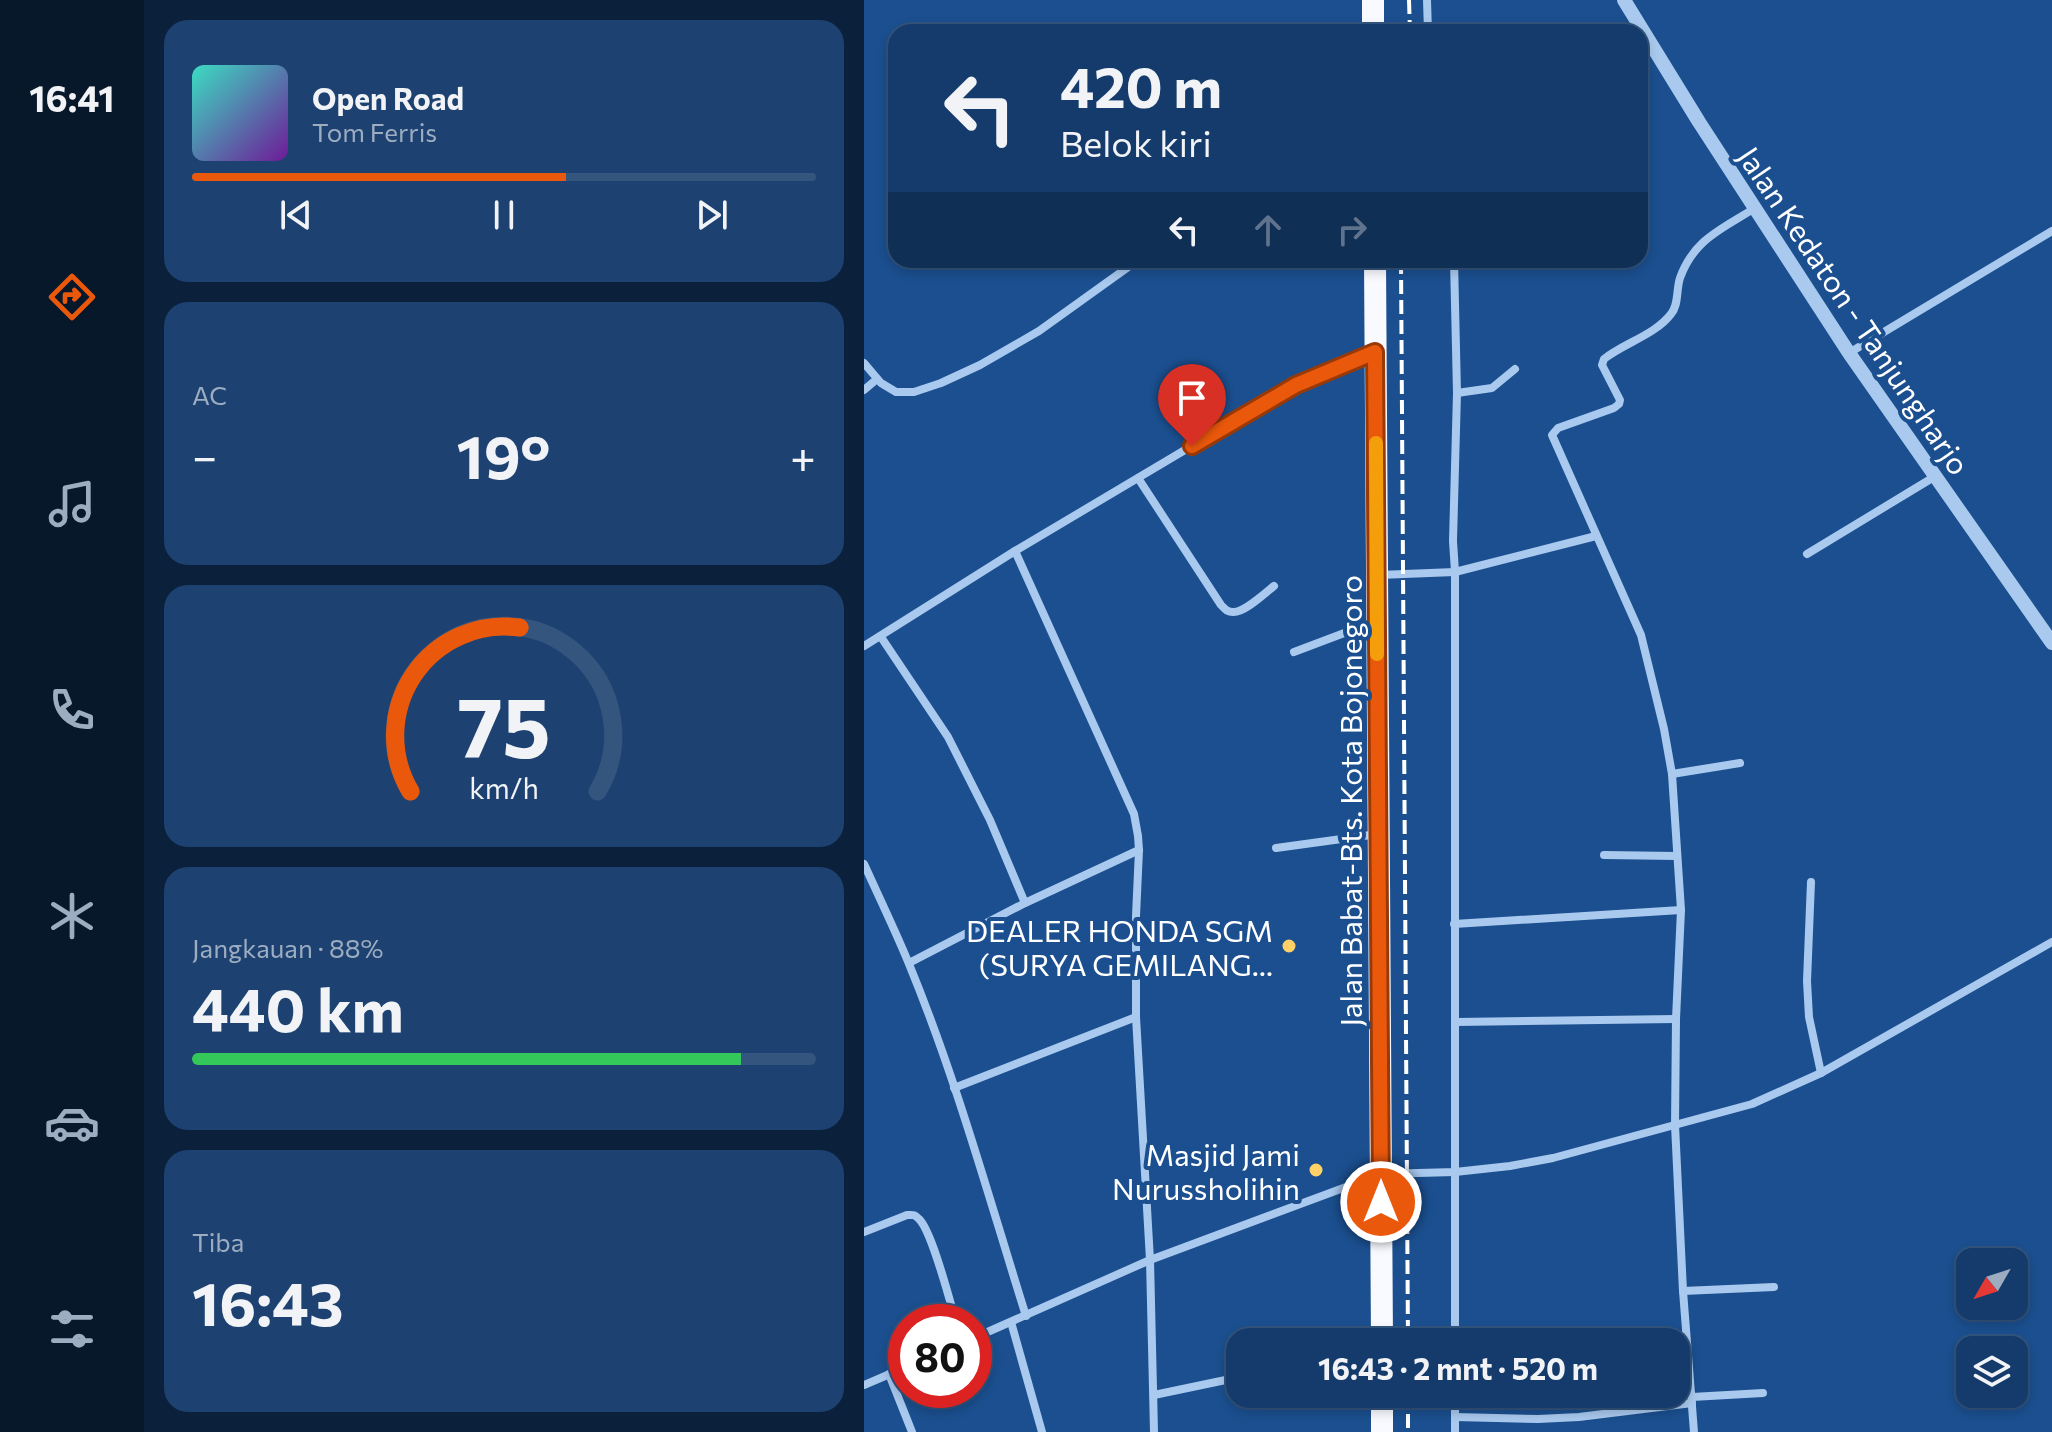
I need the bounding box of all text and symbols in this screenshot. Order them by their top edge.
text: 420 m [1060,51,1222,120]
icon: left [928,56,1032,160]
text: 16:41 [29,75,115,119]
text: Open Road [312,79,464,116]
text: Tom Ferris [312,116,437,147]
text: Belok kiri [1060,120,1212,164]
street label: Jalan Kedaton - Tanjungharjo [1731,139,1979,481]
icon: previous [274,193,318,237]
icon: pause [482,193,526,237]
icon: next [690,193,734,237]
icon: left [1162,208,1206,252]
icon: ahead [1246,208,1290,252]
icon: right [1330,208,1374,252]
icon: directions [44,269,100,325]
pin [1158,364,1226,446]
icon: arrive [1170,376,1214,420]
text: AC [192,379,227,410]
text: 19° [456,418,551,491]
text: − [192,428,217,482]
text: + [790,428,816,482]
icon: music [44,476,100,532]
street label: Jalan Babat-Bts. Kota Bojonegoro [1331,575,1368,1027]
text: 75 [457,673,551,775]
icon: phone [44,682,100,738]
text: km/h [469,770,539,805]
icon: climate [44,888,100,944]
place label: DEALER HONDA SGM (SURYA GEMILANG… [966,911,1273,982]
text: Jangkauan · 88% [192,932,383,963]
marker: DEALER HONDA SGM (SURYA GEMILANG… [1280,937,1298,955]
text: 440 km [192,971,404,1044]
icon: car [44,1095,100,1151]
place label: Masjid Jami Nurussholihin [1112,1135,1300,1206]
position arrow [1339,1160,1423,1244]
marker: Masjid Jami Nurussholihin [1307,1161,1325,1179]
text: Tiba [192,1226,244,1257]
north arrow [1956,1248,2028,1320]
map controls [1956,1248,2028,1408]
text: 16:43 [192,1265,344,1338]
icon: filters [44,1301,100,1357]
speed limit sign: 80 [888,1304,992,1408]
button: layers [1956,1336,2028,1408]
text: 16:43 · 2 mnt · 520 m [1318,1349,1598,1386]

